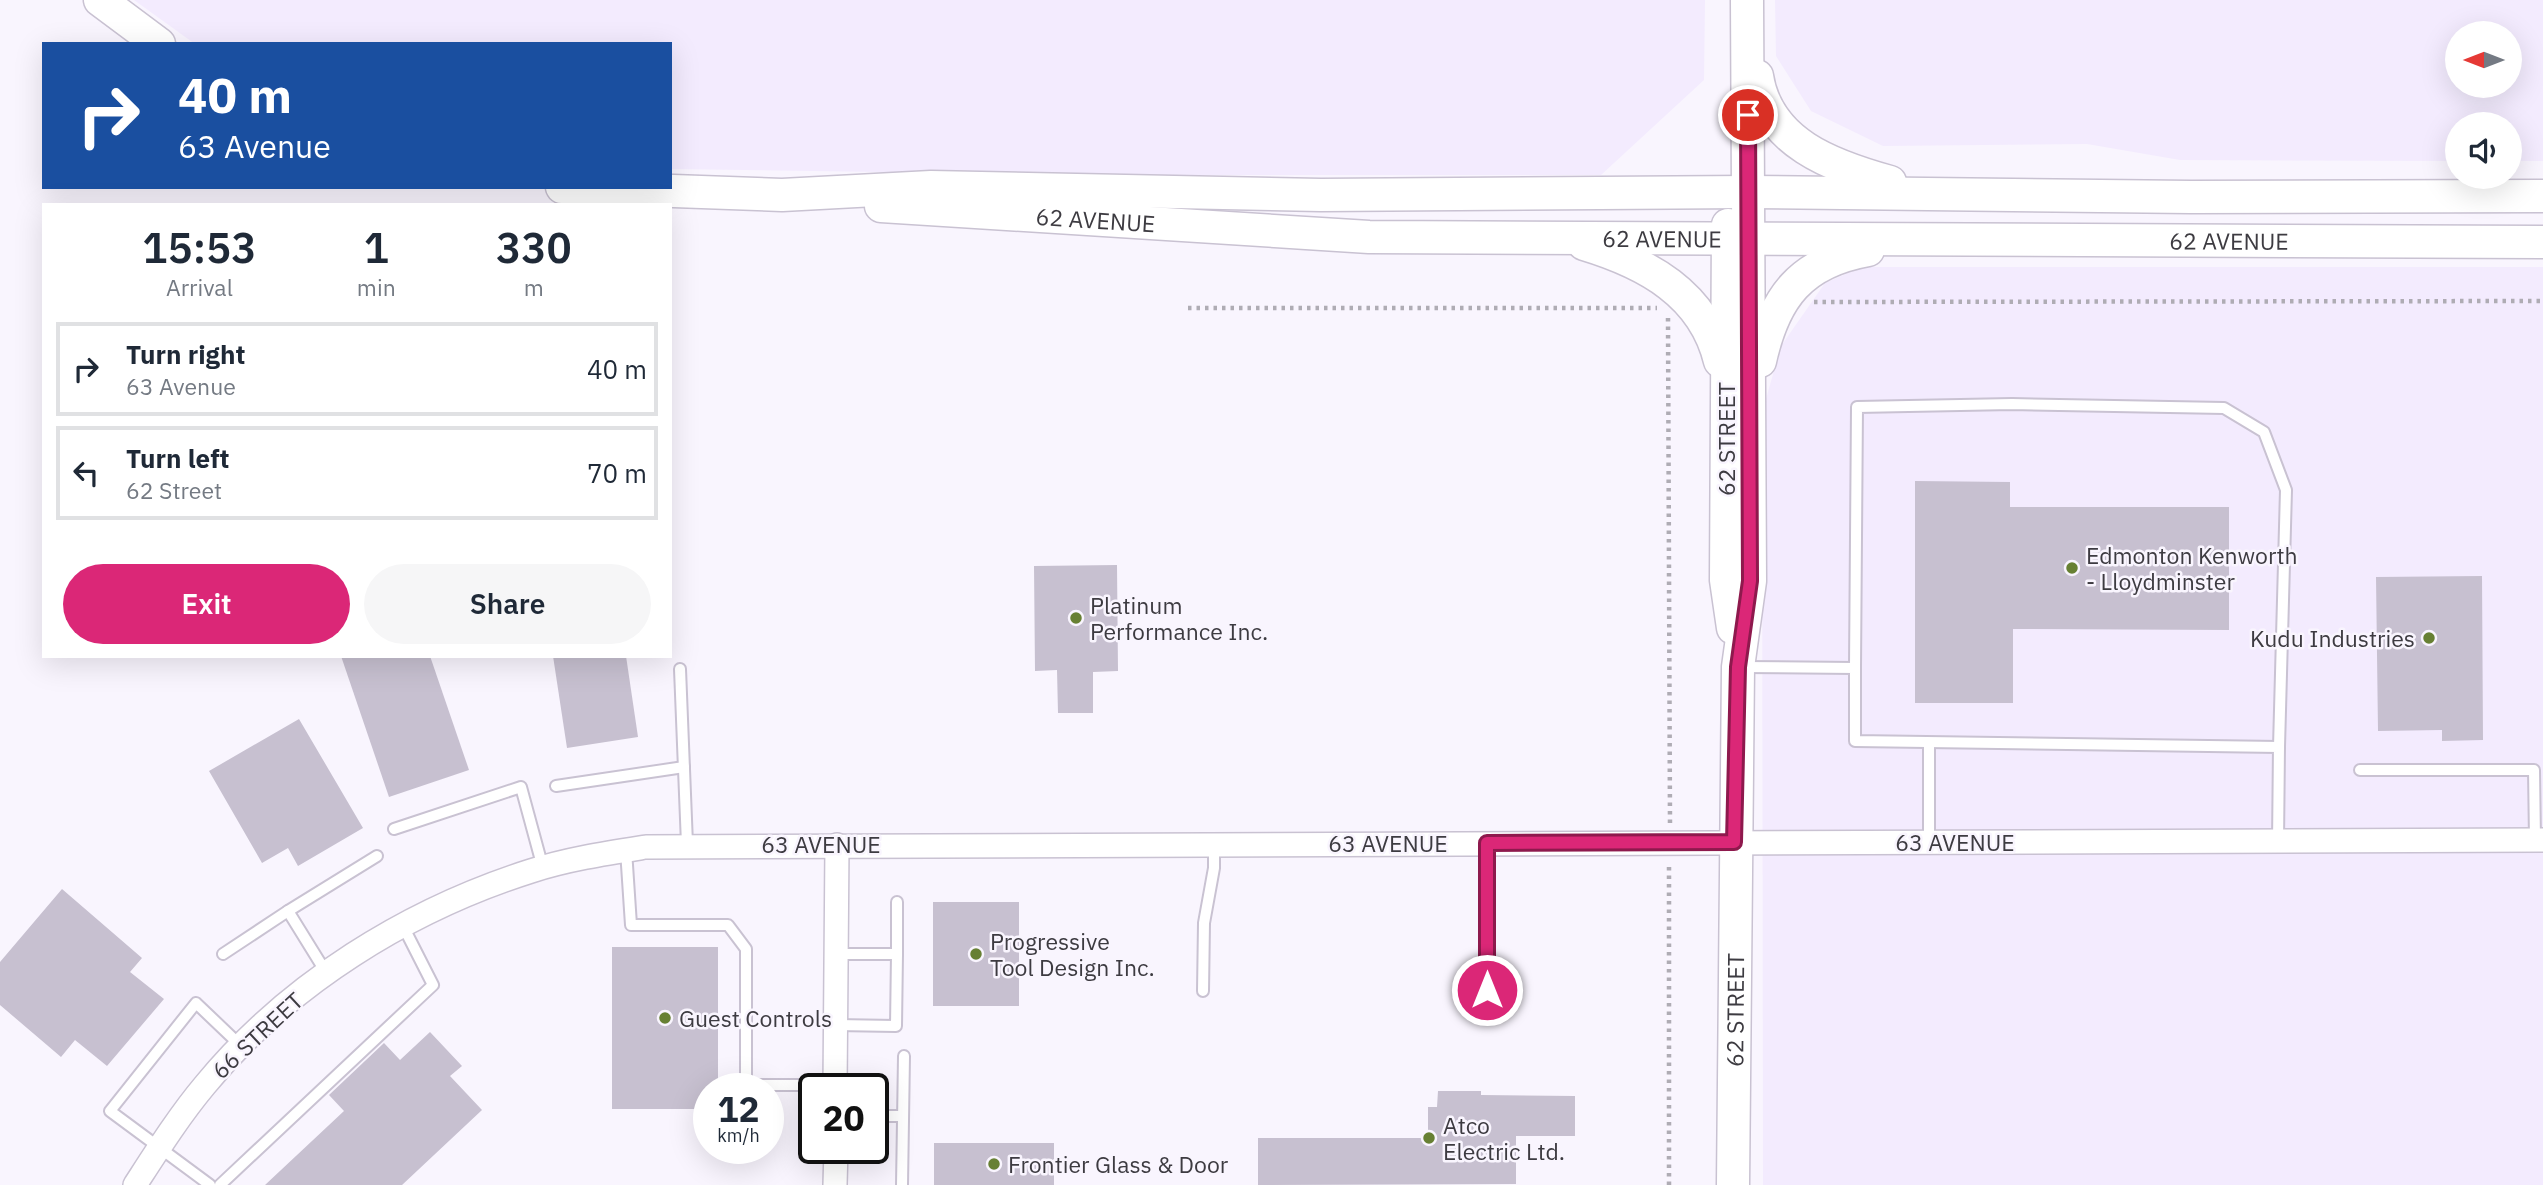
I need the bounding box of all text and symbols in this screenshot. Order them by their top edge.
north arrow [2445,21,2522,98]
map controls [2445,21,2522,189]
text: 40 m [178,63,292,126]
icon: right [63,70,154,161]
pin [1718,85,1778,145]
icon: arrive [1729,96,1767,134]
button: sound [2445,112,2522,189]
text: 63 Avenue [178,125,331,167]
street label: 62 AVENUE [1035,201,1156,238]
text: 15:53 [142,220,257,275]
text: 1 [364,220,389,275]
text: 330 [496,220,572,275]
street label: 62 AVENUE [1602,223,1722,254]
street label: 62 AVENUE [2169,225,2289,256]
text: Arrival [166,272,233,302]
text: min [357,272,396,302]
text: m [524,272,544,302]
text: Turn right [126,337,245,371]
icon: right [67,350,105,388]
text: 40 m [587,352,647,386]
text: 63 Avenue [126,371,236,401]
street label: 62 STREET [1711,382,1741,496]
text: Turn left [126,441,229,475]
icon: left [67,454,105,492]
text: 70 m [587,456,647,490]
text: 62 Street [126,475,222,505]
place label: Edmonton Kenworth - Lloydminster [2086,540,2298,596]
marker: Edmonton Kenworth - Lloydminster [2064,560,2080,576]
button: Exit [63,564,350,644]
button: Share [364,564,651,644]
place label: Platinum Performance Inc. [1090,590,1268,646]
marker: Platinum Performance Inc. [1068,610,1084,626]
place label: Kudu Industries [2250,623,2415,653]
marker: Kudu Industries [2421,630,2437,646]
street label: 63 AVENUE [1895,827,2015,857]
street label: 63 AVENUE [1328,828,1448,858]
street label: 63 AVENUE [761,829,881,859]
place label: Progressive Tool Design Inc. [990,926,1155,982]
marker: Progressive Tool Design Inc. [968,946,984,962]
position arrow [1450,953,1524,1027]
street label: 62 STREET [1719,953,1750,1067]
street label: 66 STREET [205,985,309,1085]
place label: Guest Controls [679,1003,832,1033]
marker: Guest Controls [657,1010,673,1026]
speed limit sign: 20 [798,1073,889,1164]
text: 12 [717,1086,760,1132]
place label: Atco Electric Ltd. [1443,1110,1565,1166]
text: km/h [717,1124,760,1147]
marker: Atco Electric Ltd. [1421,1130,1437,1146]
place label: Frontier Glass & Door [1008,1149,1229,1179]
marker: Frontier Glass & Door [986,1156,1002,1172]

